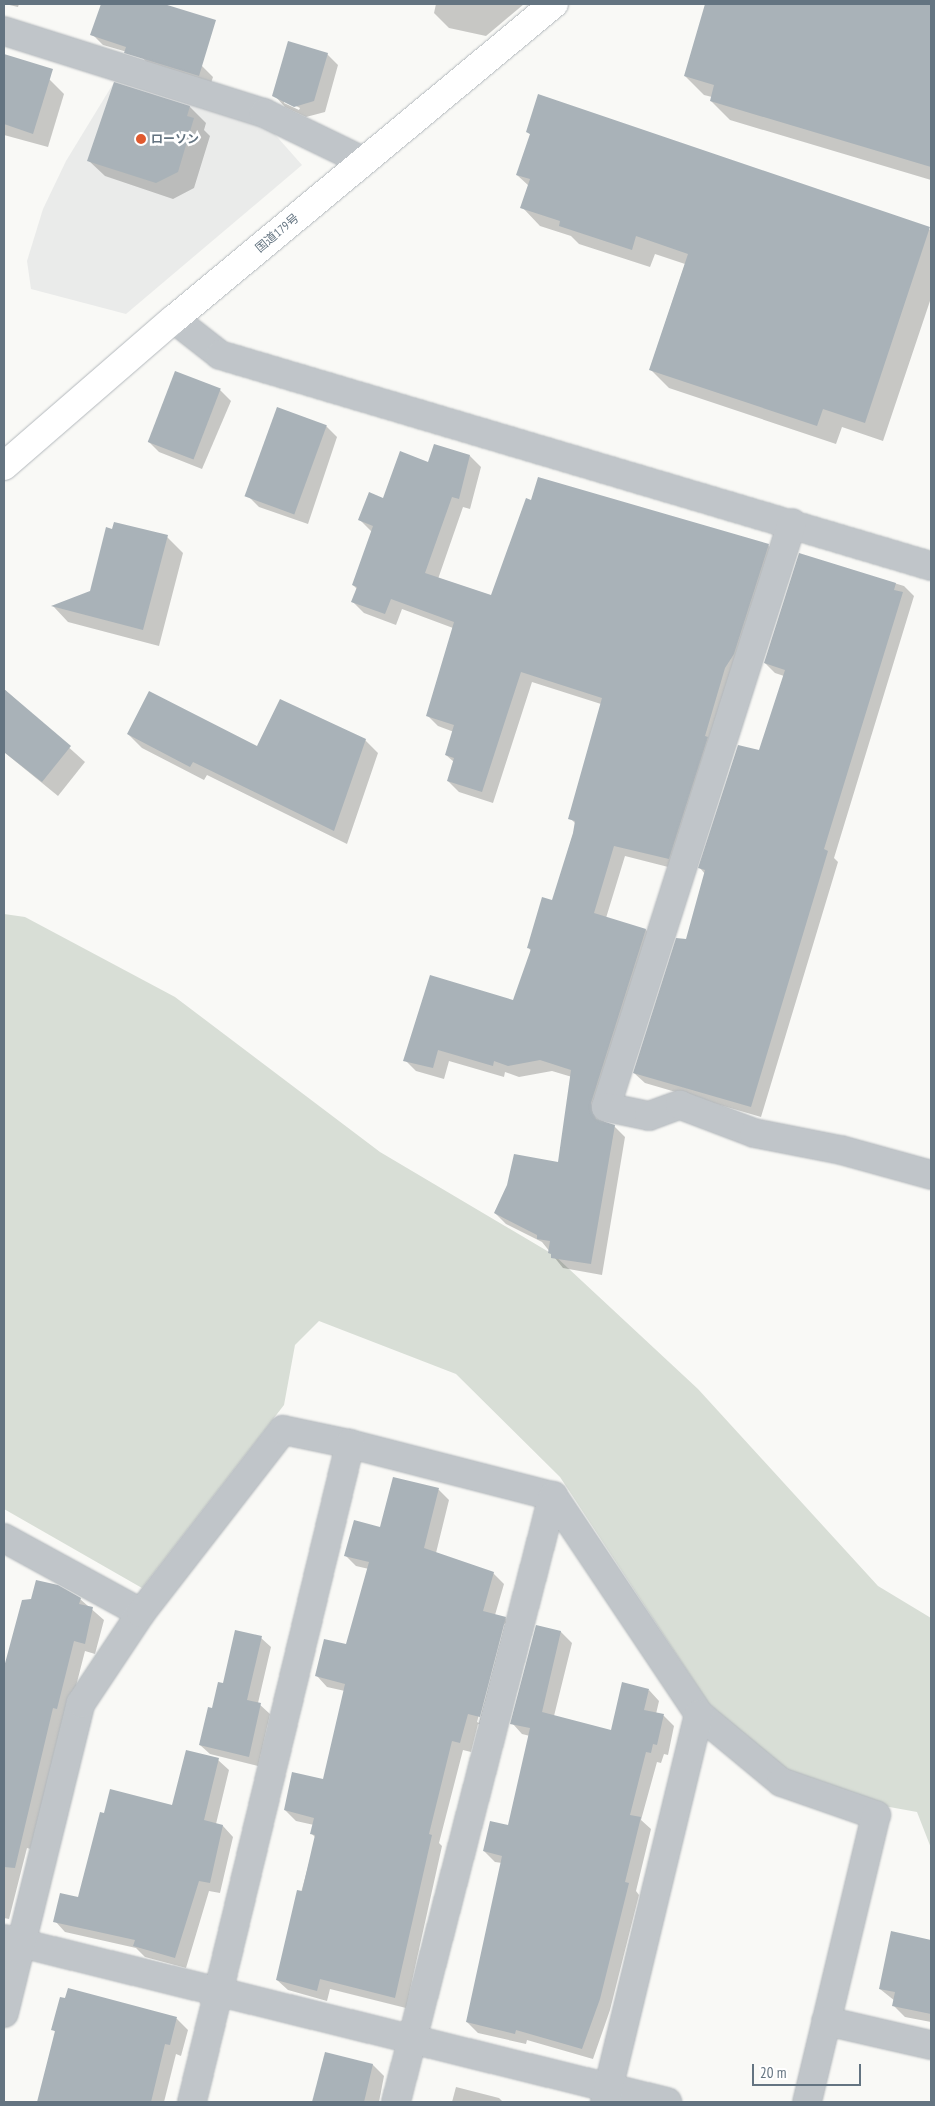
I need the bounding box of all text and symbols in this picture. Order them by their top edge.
place label: ローソン [151,132,199,146]
marker: ローソン [135,133,147,145]
street label: 国道179号 [252,211,302,255]
scale bar [755,2054,864,2086]
text: 20 m [760,2063,786,2082]

